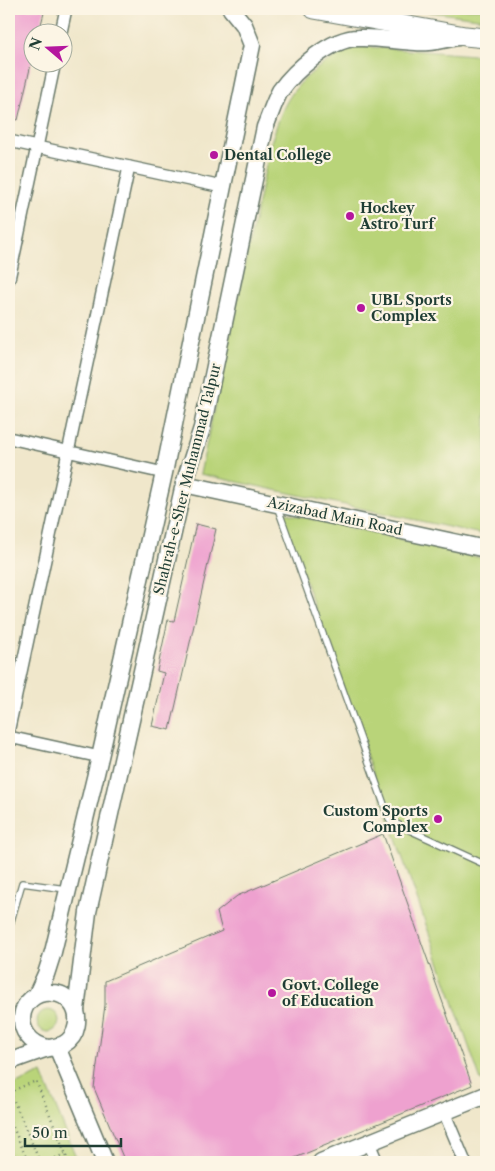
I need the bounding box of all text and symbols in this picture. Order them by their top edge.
north arrow [22,22,72,72]
text: N [25,35,46,52]
place label: Dental College [224,146,331,164]
marker: Dental College [208,149,220,161]
place label: Hockey Astro Turf [359,199,436,233]
marker: Hockey Astro Turf [344,210,356,222]
place label: UBL Sports Complex [371,291,452,325]
marker: UBL Sports Complex [355,302,367,314]
street label: Shahrah-e-Sher Muhammad Talpur [149,361,225,597]
street label: Azizabad Main Road [265,493,405,539]
place label: Custom Sports Complex [323,802,429,836]
marker: Custom Sports Complex [432,813,444,825]
place label: Govt. College of Education [282,976,379,1010]
marker: Govt. College of Education [266,987,278,999]
scale bar [25,1116,121,1148]
text: 50 m [32,1123,68,1142]

